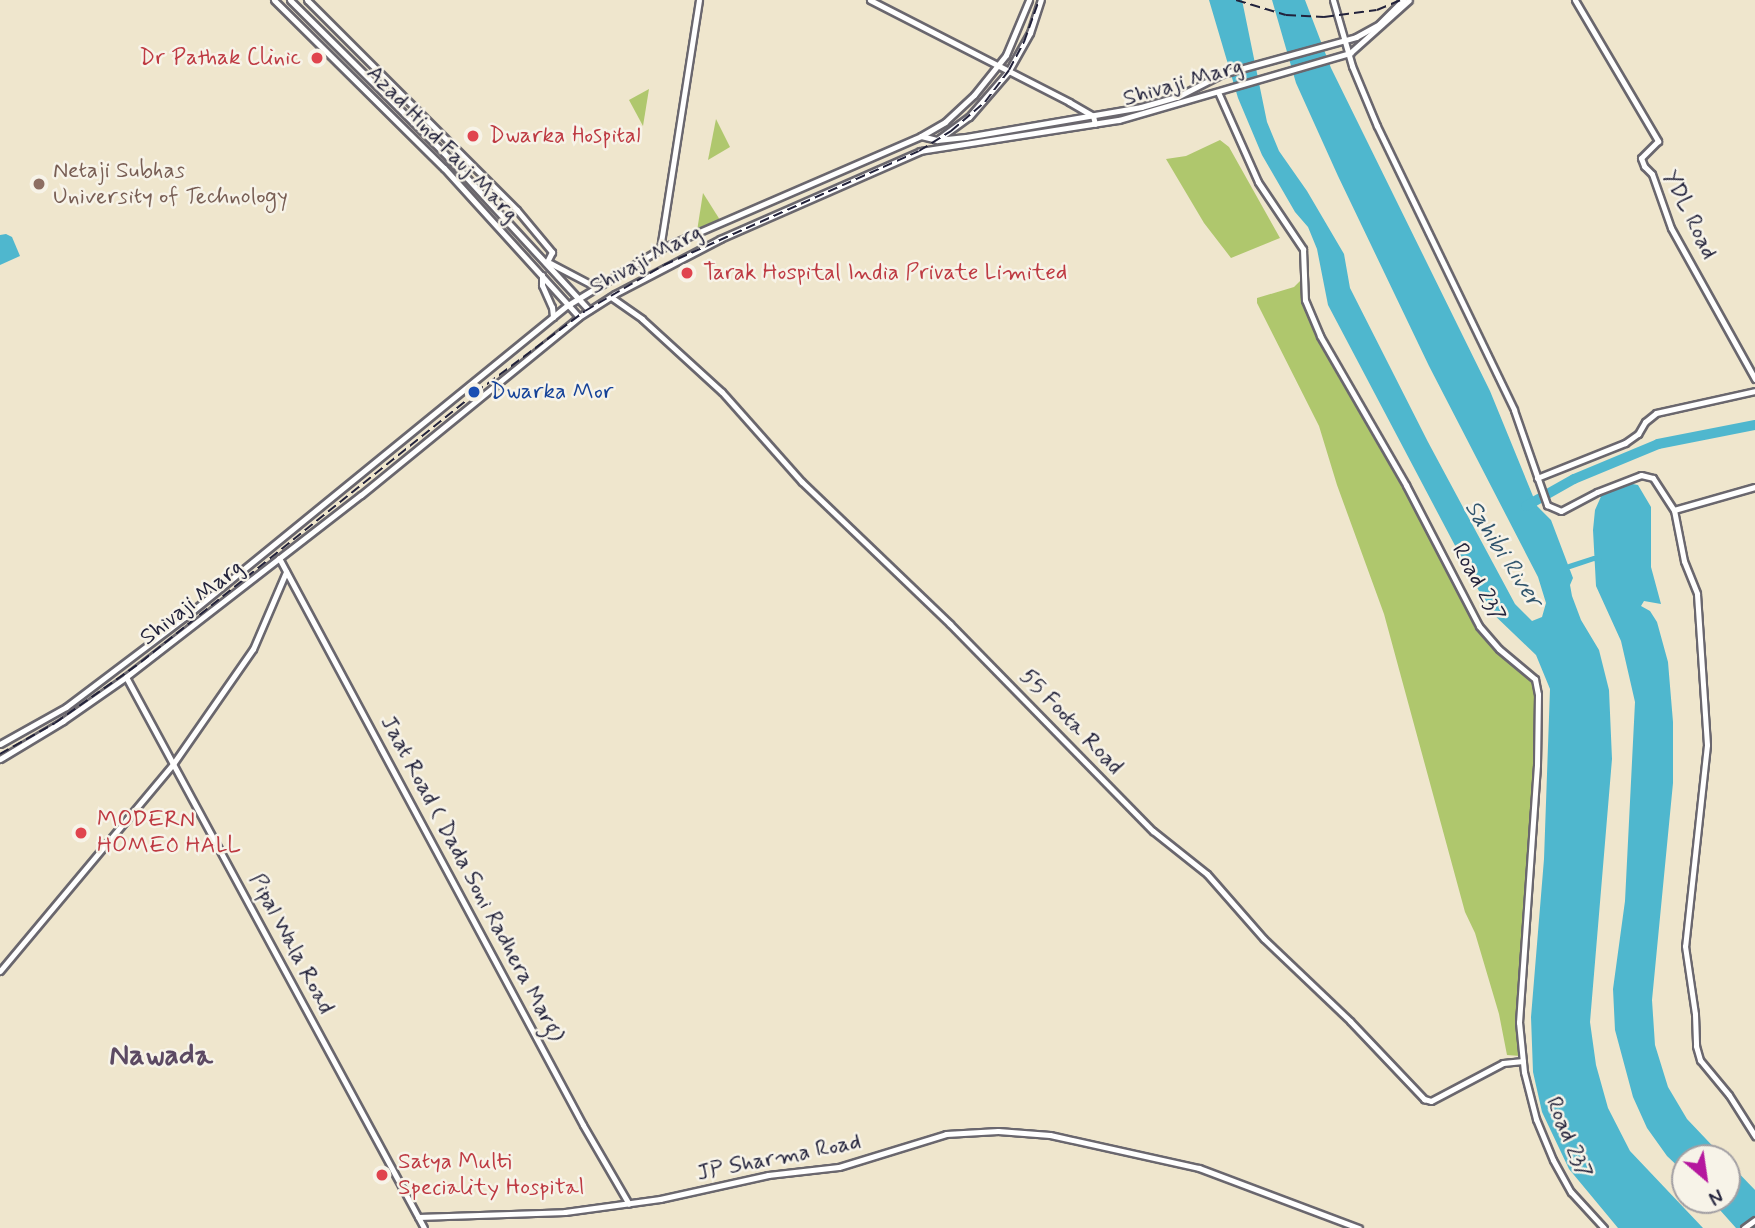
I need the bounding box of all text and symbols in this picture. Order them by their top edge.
place label: Dr Pathak Clinic [138,44,301,72]
marker: Dr Pathak Clinic [307,48,327,68]
street label: Shivaji Marg [1121,53,1245,113]
street label: Azad Hind Fauj Marg [361,60,523,228]
place label: Dwarka Hospital [489,122,654,150]
marker: Dwarka Hospital [463,126,483,146]
place label: Netaji Subhas University of Technology [53,157,287,211]
street label: YDL Road [1656,166,1722,264]
marker: Netaji Subhas University of Technology [31,176,47,192]
street label: Shivaji Marg [586,219,706,301]
place label: Tarak Hospital India Private Limited [703,259,1068,287]
marker: Tarak Hospital India Private Limited [677,263,697,283]
place label: Dwarka Mor [490,378,612,406]
marker: Dwarka Mor [464,382,484,402]
water label: Sahibi River [1458,495,1548,613]
street label: Road 237 [1445,539,1511,627]
street label: Shivaji Marg [135,555,249,651]
street label: 55 Foota Road [1014,664,1128,780]
street label: Jaat Road ( Dada Soni Radhera Marg) [373,709,571,1049]
place label: MODERN HOMEO HALL [97,806,241,860]
marker: MODERN HOMEO HALL [71,823,91,843]
street label: Pipal Wala Road [243,871,339,1017]
district label: Nawada [109,1038,213,1074]
street label: Road 237 [1538,1093,1598,1183]
street label: JP Sharma Road [697,1129,861,1187]
north arrow [1671,1144,1741,1214]
place label: Satya Multi Speciality Hospital [398,1148,587,1202]
marker: Satya Multi Speciality Hospital [372,1165,392,1185]
text: N [1704,1182,1727,1210]

